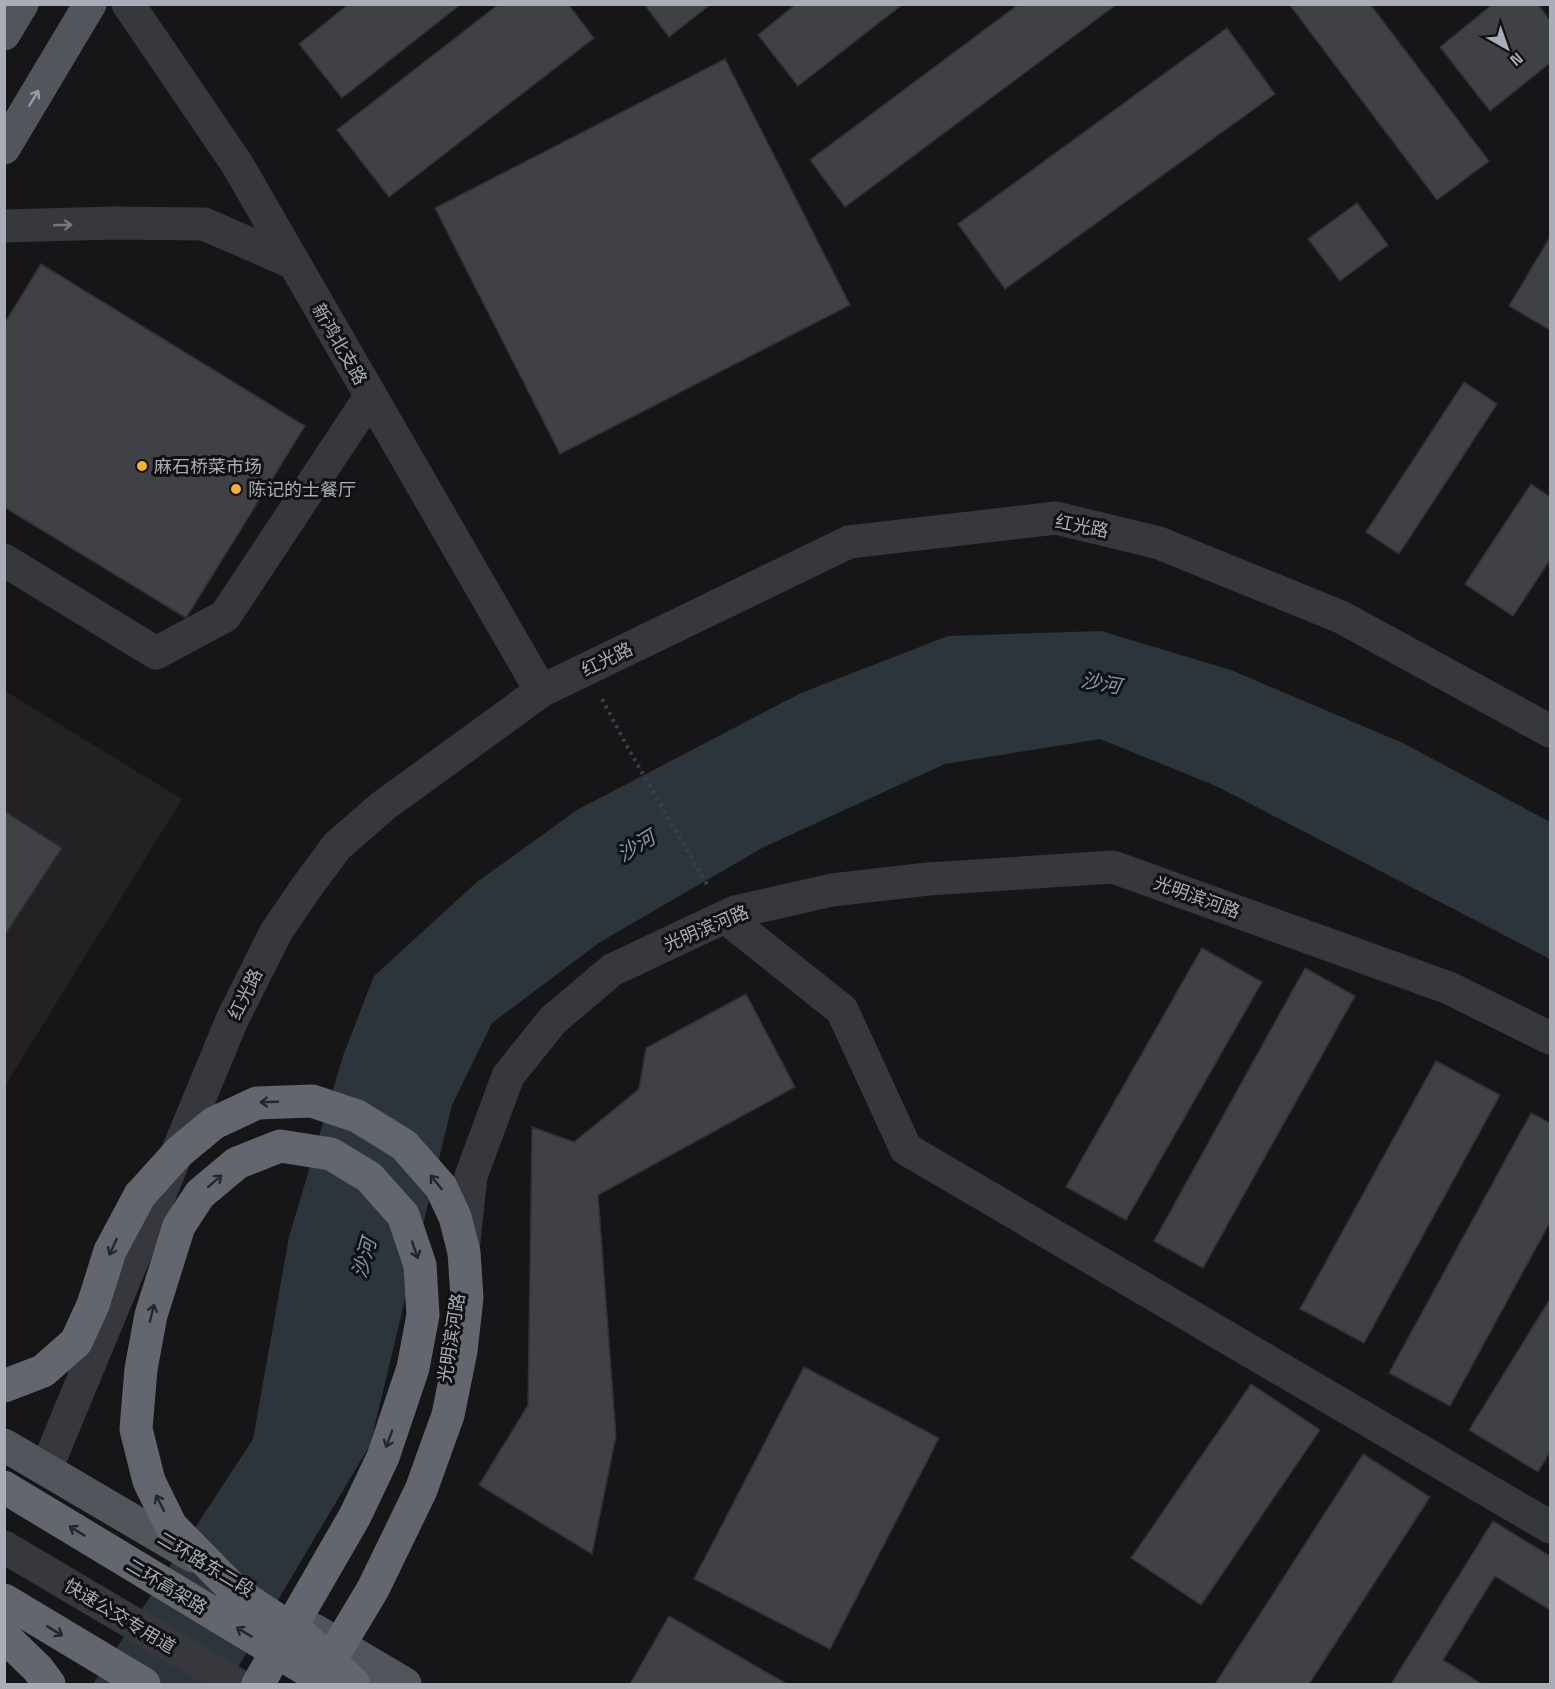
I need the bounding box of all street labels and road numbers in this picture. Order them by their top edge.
street label: 新鸿北支路 [308,299,372,389]
street label: 红光路 [1053,510,1111,542]
street label: 红光路 [578,637,636,681]
street label: 光明滨河路 [1151,871,1243,923]
street label: 光明滨河路 [660,900,752,956]
street label: 红光路 [223,965,267,1023]
street label: 光明滨河路 [433,1292,469,1384]
street label: 二环路东二段 [154,1526,258,1602]
street label: 二环高架路 [123,1553,211,1619]
street label: 快速公交专用道 [60,1574,180,1658]

